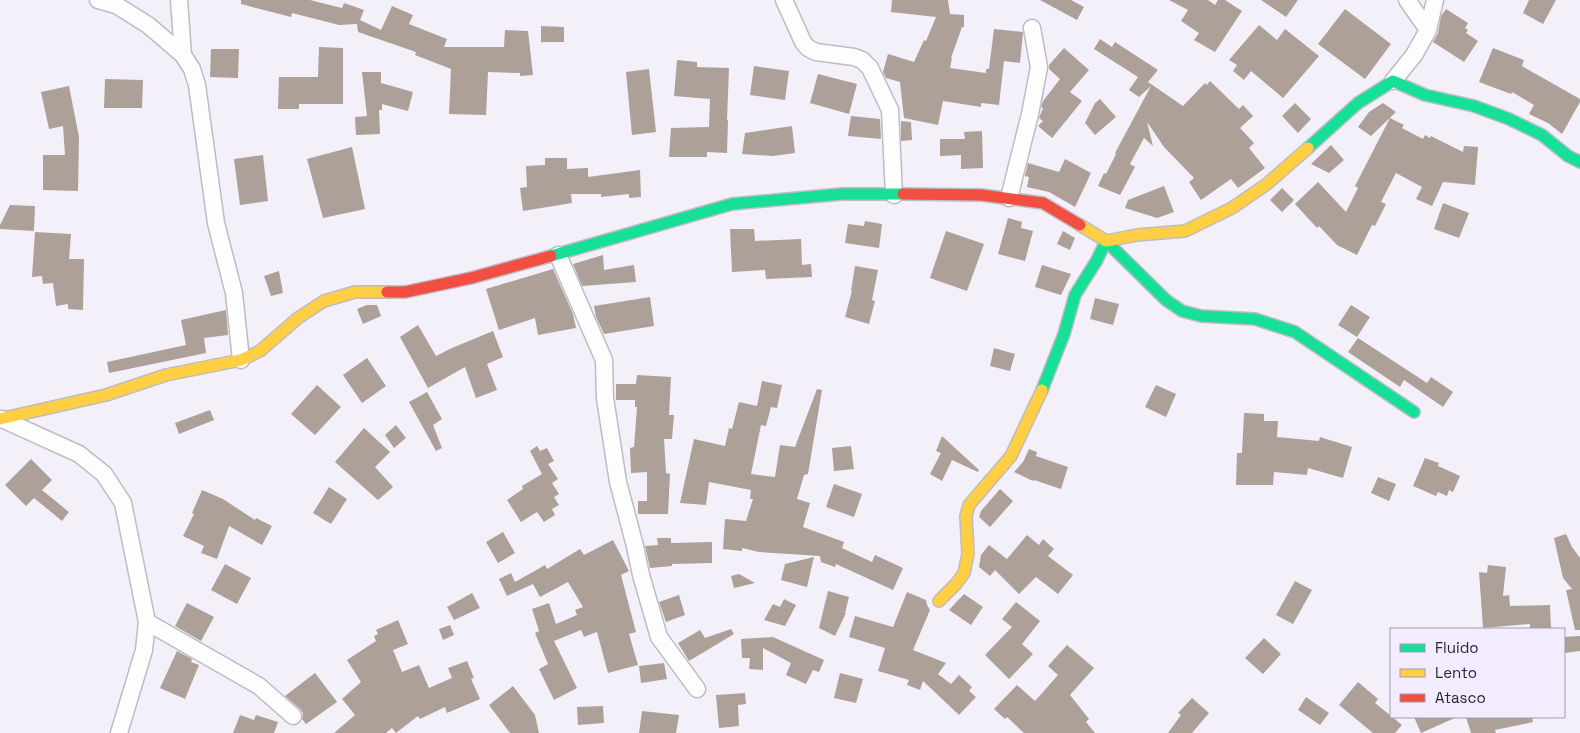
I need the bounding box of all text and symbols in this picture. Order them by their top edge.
legend [1390,628,1565,718]
text: Fluido [1435,638,1479,657]
text: Lento [1435,663,1477,682]
text: Atasco [1435,688,1486,707]

